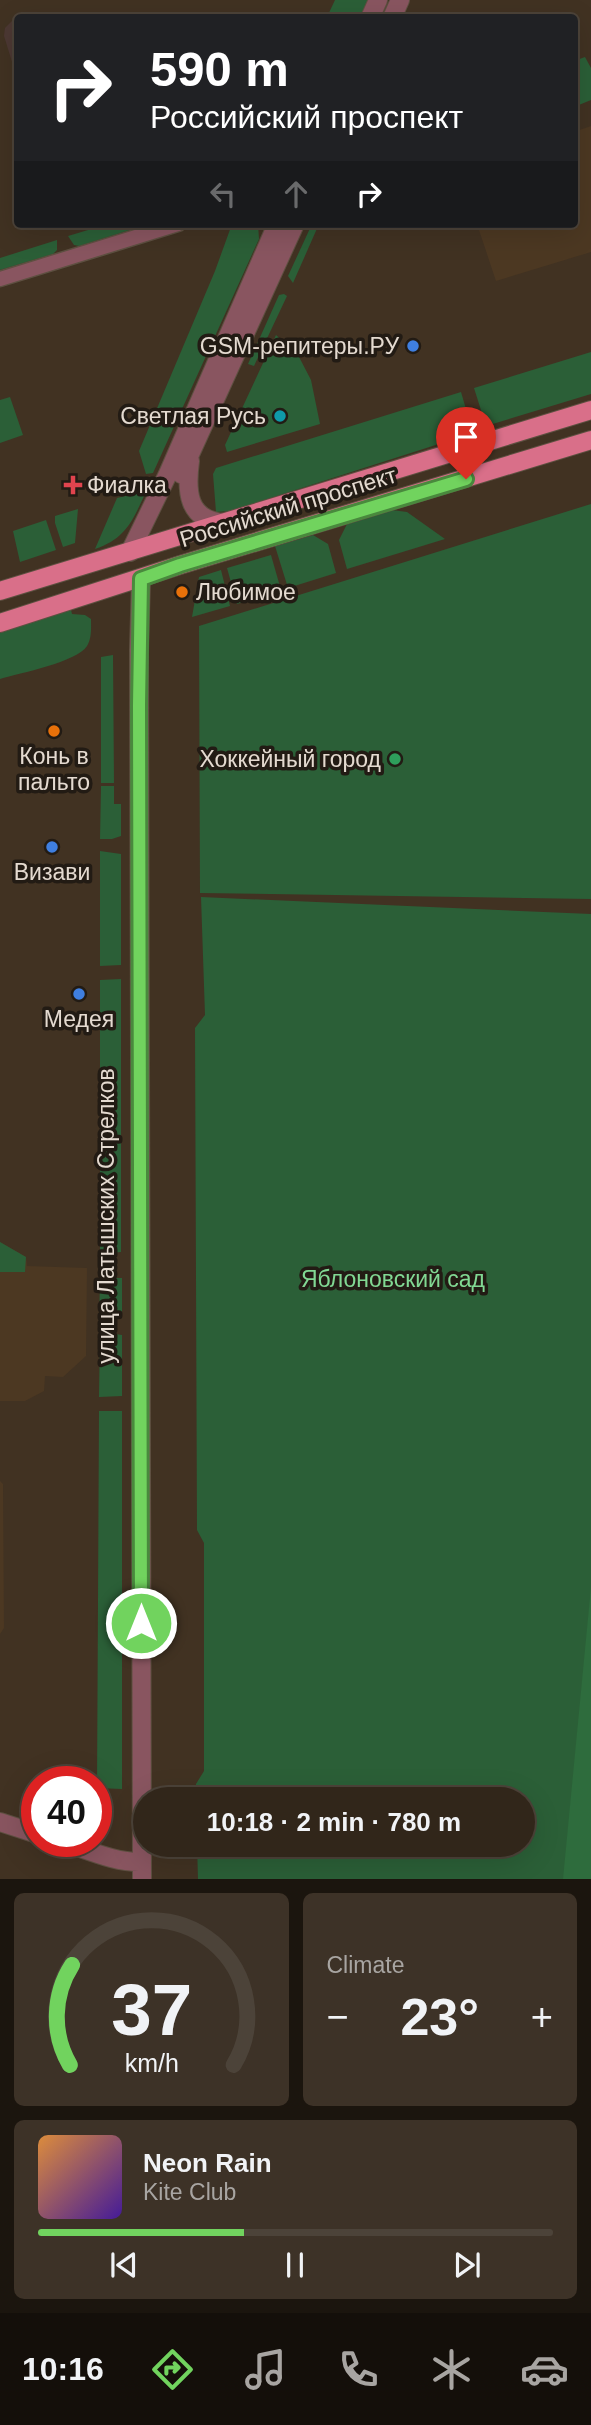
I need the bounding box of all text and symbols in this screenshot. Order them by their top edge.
icon: right [35,42,126,133]
text: 590 m [150,42,289,96]
text: Российский проспект [150,99,463,135]
icon: left [204,175,242,213]
icon: ahead [277,175,315,213]
icon: right [350,175,388,213]
place label: GSM-репитеры.РУ [200,333,399,359]
marker: GSM-репитеры.РУ [405,338,421,354]
place label: Светлая Русь [120,403,266,429]
pin [436,407,496,479]
marker: Светлая Русь [272,408,288,424]
icon: arrive [447,418,485,456]
street label: Российский проспект [177,462,400,552]
place label: Фиалка [87,472,167,498]
marker: Фиалка [65,477,81,493]
place label: Любимое [196,579,296,605]
marker: Любимое [174,584,190,600]
marker: Конь в пальто [46,723,62,739]
place label: Конь в пальто [18,743,90,795]
place label: Хоккейный город [199,746,382,772]
marker: Хоккейный город [387,751,403,767]
marker: Визави [44,839,60,855]
place label: Визави [14,859,90,885]
marker: Медея [71,986,87,1002]
place label: Медея [44,1006,114,1032]
street label: улица Латышских Стрелков [93,1068,119,1364]
park label: Яблоновский сад [301,1266,486,1292]
position arrow [104,1586,178,1660]
speed limit sign: 40 [21,1766,112,1857]
text: 10:18 · 2 min · 780 m [207,1807,461,1837]
text: Climate [327,1952,404,1978]
text: 37 [111,1970,192,2051]
text: 23° [400,1988,479,2046]
text: − [327,1996,349,2038]
text: + [531,1996,553,2038]
text: km/h [124,2049,178,2077]
text: Neon Rain [143,2148,272,2178]
text: Kite Club [143,2179,236,2205]
icon: previous [105,2246,143,2284]
icon: pause [276,2246,314,2284]
icon: next [448,2246,486,2284]
icon: directions [148,2345,197,2394]
icon: music [241,2345,290,2394]
icon: phone [334,2345,383,2394]
icon: climate [427,2345,476,2394]
icon: car [520,2345,569,2394]
text: 10:16 [22,2351,104,2387]

